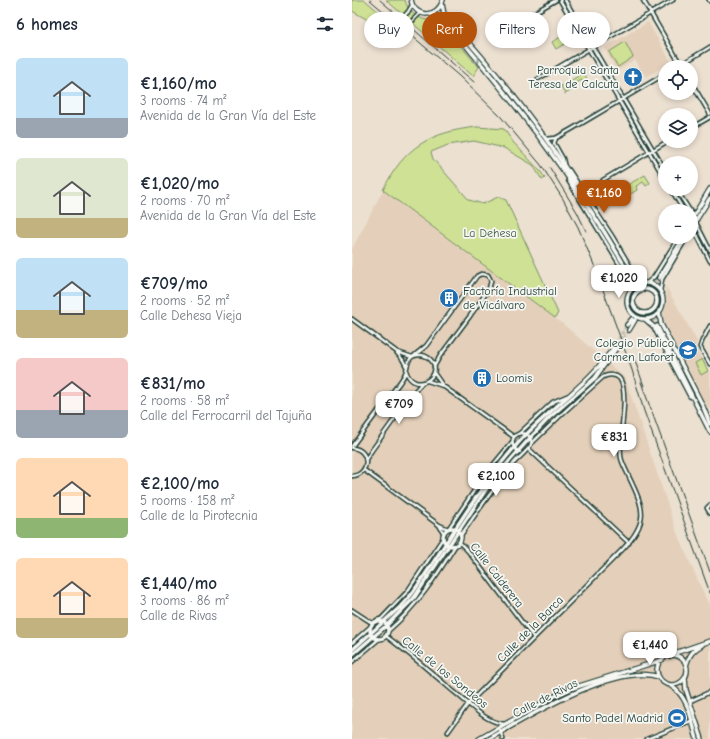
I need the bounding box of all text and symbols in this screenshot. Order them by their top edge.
chip: Buy [364,12,414,48]
chip: Rent [422,12,477,48]
chip: Filters [485,12,549,48]
chip: New [557,12,610,48]
icon: filters [314,13,336,35]
text: 6 homes [16,15,78,34]
one-way arrow [473,55,480,62]
map controls [658,60,698,244]
button: locate [658,60,698,100]
place label: Parroquia Santa Teresa de Calcuta [528,63,619,91]
church icon: Parroquia Santa Teresa de Calcuta [622,66,644,88]
icon: home [48,74,96,122]
text: €1,160/mo [140,74,217,93]
text: 3 rooms · 74 m² [140,93,226,108]
text: Avenida de la Gran Vía del Este [140,108,316,123]
button: layers [658,108,698,148]
button: + [658,156,698,196]
icon: home [48,174,96,222]
text: €1,020/mo [140,174,219,193]
pin: €1,160 [571,180,637,214]
text: €1,160 [586,185,622,200]
text: 2 rooms · 70 m² [140,193,229,208]
button: − [658,204,698,244]
text: Avenida de la Gran Vía del Este [140,208,316,223]
park label: La Dehesa [463,226,517,240]
pin: €1,020 [586,265,652,299]
text: €1,020 [600,270,638,285]
icon: home [48,274,96,322]
text: €709/mo [140,274,208,293]
place label: Factoría Industrial de Vicálvaro [463,284,557,312]
building icon: Factoría Industrial de Vicálvaro [438,287,460,309]
text: 2 rooms · 52 m² [140,293,229,308]
text: Calle Dehesa Vieja [140,308,242,323]
place label: Colegio Público Carmen Laforet [594,336,675,364]
school or university icon: Colegio Público Carmen Laforet [677,339,699,361]
building icon: Loomis [471,367,493,389]
place label: Loomis [496,371,532,385]
icon: home [48,374,96,422]
text: €831/mo [140,374,205,393]
pin: €709 [375,391,423,425]
text: 2 rooms · 58 m² [140,393,229,408]
text: €709 [384,396,414,411]
text: Calle del Ferrocarril del Tajuña [140,408,312,423]
pin: €831 [590,424,638,458]
text: €831 [600,429,628,444]
pin: €2,100 [463,463,529,497]
text: €2,100 [477,468,515,483]
icon: home [48,474,96,522]
text: €2,100/mo [140,474,219,493]
text: 5 rooms · 158 m² [140,493,234,508]
text: Calle de la Pirotecnia [140,508,258,523]
street label: Calle Calderera [467,540,527,610]
icon: home [48,574,96,622]
text: €1,440/mo [140,574,217,593]
text: 3 rooms · 86 m² [140,593,229,608]
street label: Calle de la Barca [494,593,566,665]
text: Calle de Rivas [140,608,217,623]
pin: €1,440 [617,632,683,666]
street label: Calle de los Sondeos [399,633,491,711]
text: €1,440 [632,637,668,652]
street label: Calle de Rivas [510,676,580,720]
sports icon: Santo Padel Madrid [666,707,688,729]
place label: Santo Padel Madrid [562,711,663,725]

